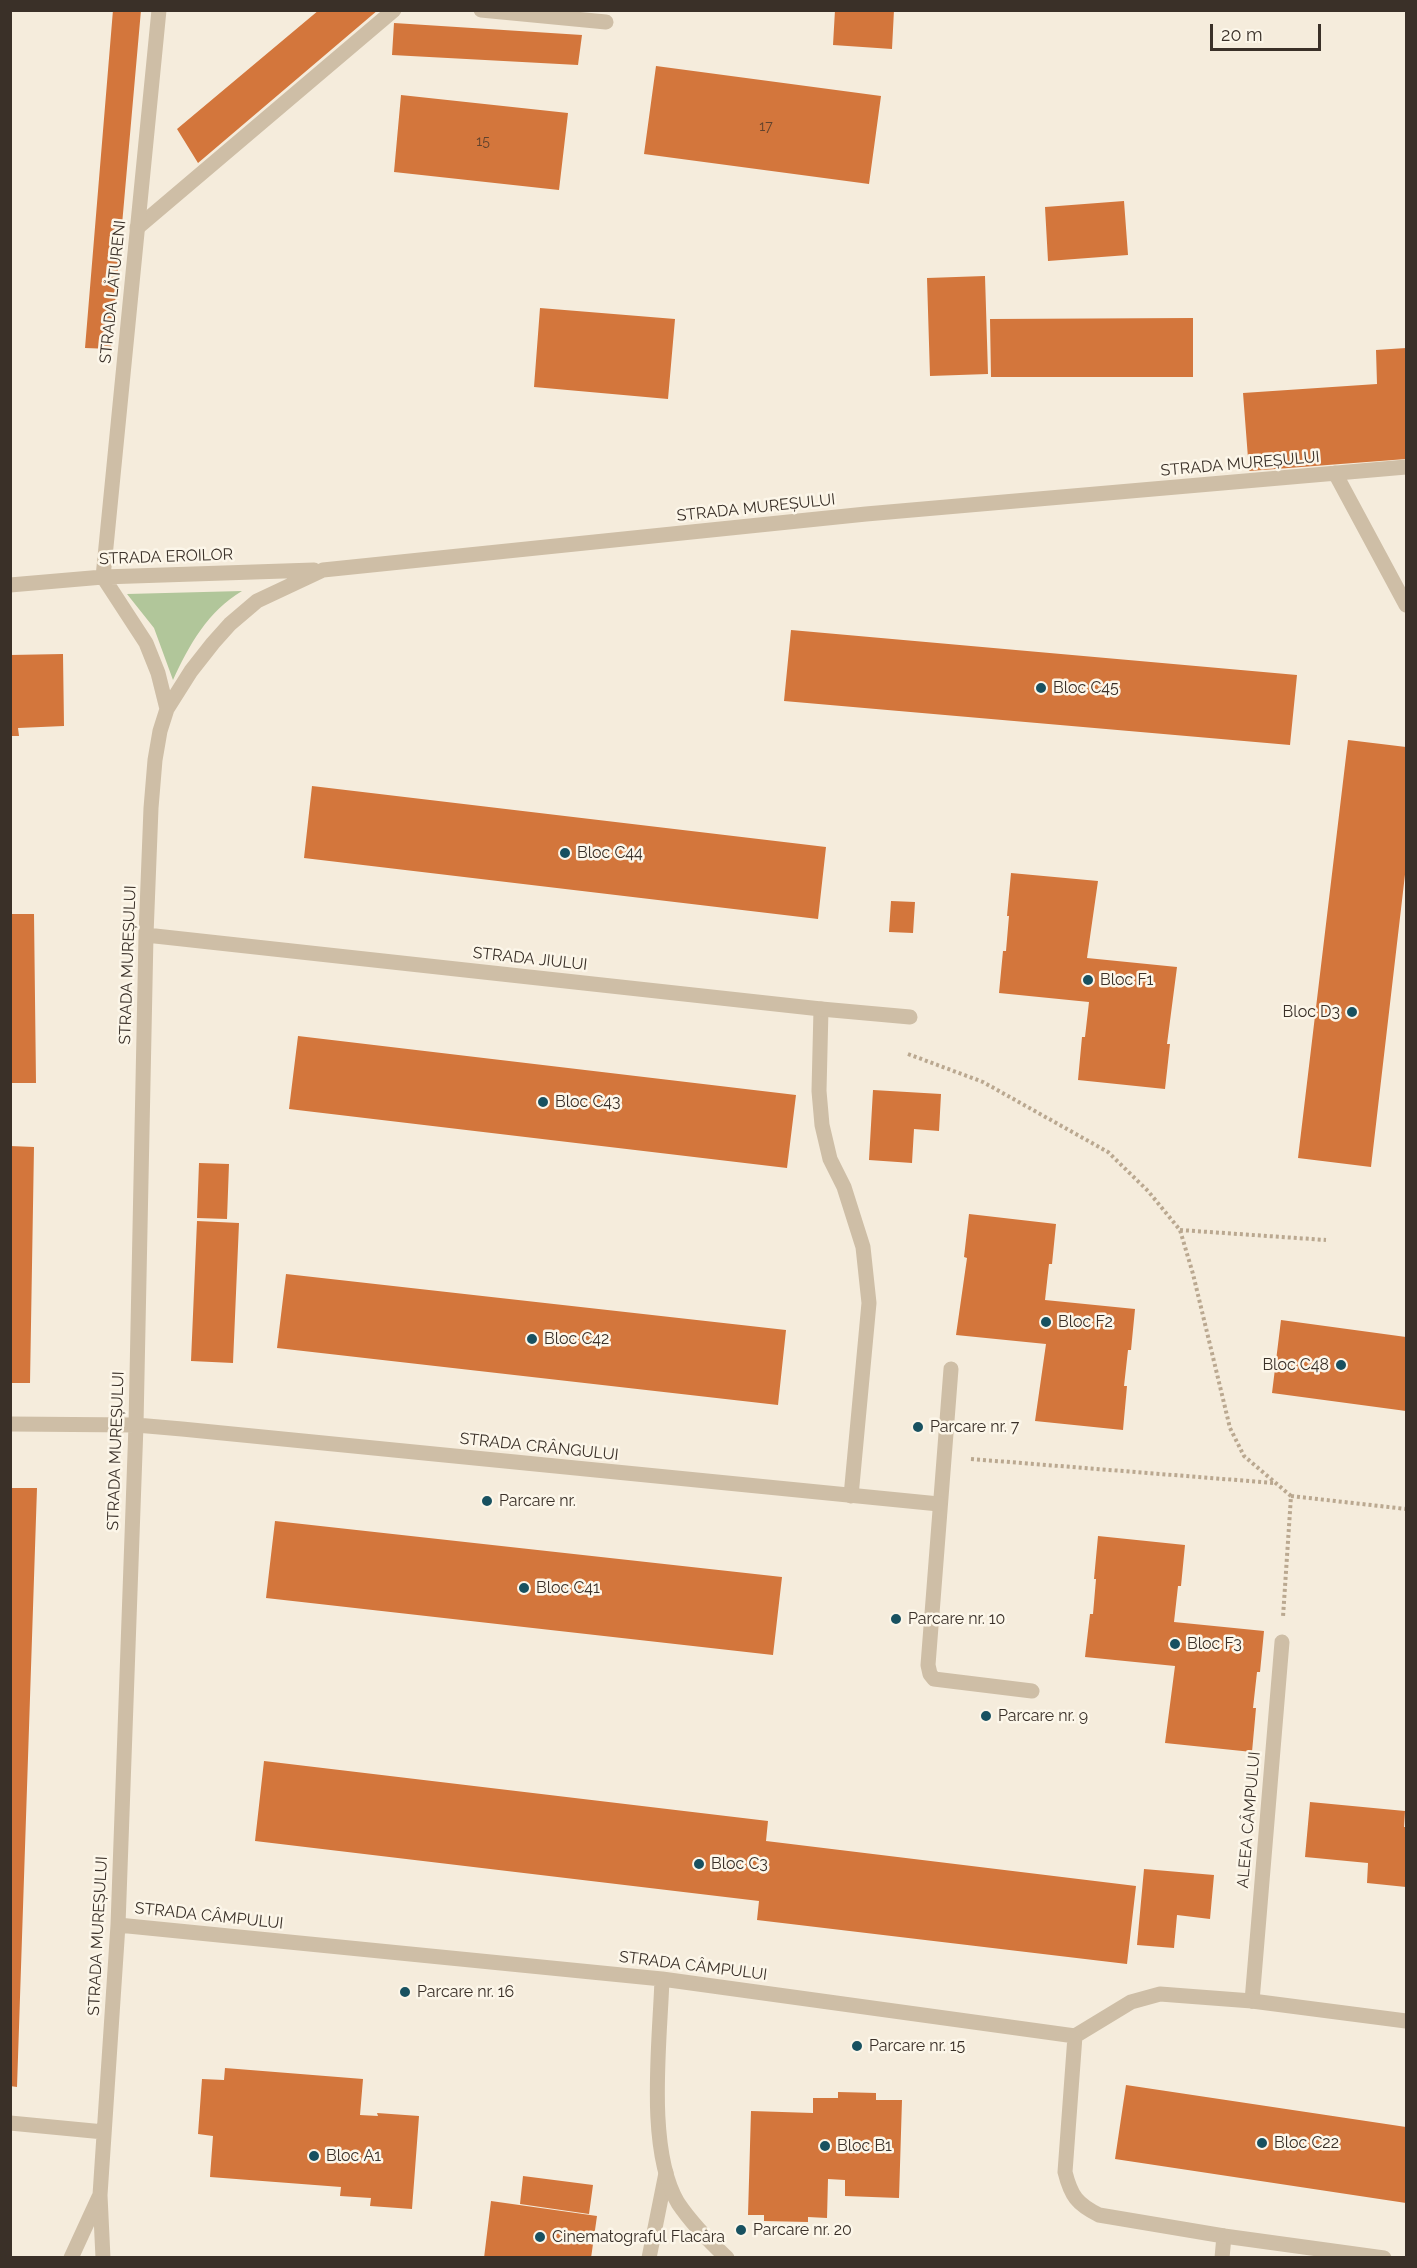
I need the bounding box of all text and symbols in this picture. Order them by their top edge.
scale bar [1213,12,1324,50]
text: 20 m [1221,24,1263,45]
house number: 17 [759,119,773,135]
house number: 15 [476,134,490,150]
street label: STRADA LĂTURENI [96,219,130,365]
street label: STRADA MUREȘULUI [1160,447,1320,481]
street label: STRADA MUREȘULUI [676,490,836,526]
street label: STRADA EROILOR [99,545,233,569]
place label: Bloc C45 [1053,678,1119,698]
marker: Bloc C45 [1034,681,1048,695]
place label: Bloc C44 [577,843,643,863]
marker: Bloc C44 [558,846,572,860]
street label: STRADA MUREȘULUI [116,885,140,1045]
street label: STRADA JIULUI [472,943,588,975]
place label: Bloc F1 [1100,970,1153,990]
marker: Bloc F1 [1081,973,1095,987]
place label: Bloc D3 [1283,1002,1340,1022]
marker: Bloc D3 [1345,1005,1359,1019]
place label: Bloc C43 [555,1092,621,1112]
marker: Bloc C43 [536,1095,550,1109]
place label: Bloc F2 [1058,1312,1113,1332]
marker: Bloc F2 [1039,1315,1053,1329]
place label: Bloc C42 [544,1329,609,1349]
marker: Bloc C42 [525,1332,539,1346]
place label: Bloc C48 [1262,1355,1329,1375]
marker: Bloc C48 [1334,1358,1348,1372]
street label: STRADA MUREȘULUI [104,1371,128,1531]
place label: Parcare nr. 7 [930,1417,1019,1437]
marker: Parcare nr. 7 [911,1420,925,1434]
street label: STRADA CRÂNGULUI [459,1429,619,1465]
place label: Parcare nr. [499,1491,576,1511]
marker: Parcare nr. [480,1494,494,1508]
place label: Bloc C41 [536,1578,600,1598]
marker: Bloc C41 [517,1581,531,1595]
place label: Parcare nr. 10 [908,1609,1005,1629]
marker: Parcare nr. 10 [889,1612,903,1626]
place label: Bloc F3 [1187,1634,1242,1654]
marker: Bloc F3 [1168,1637,1182,1651]
place label: Parcare nr. 9 [998,1706,1088,1726]
marker: Parcare nr. 9 [979,1709,993,1723]
street label: ALEEA CÂMPULUI [1233,1751,1265,1889]
place label: Bloc C3 [711,1854,768,1874]
street label: STRADA MUREȘULUI [84,1856,112,2016]
marker: Bloc C3 [692,1857,706,1871]
street label: STRADA CÂMPULUI [134,1899,284,1933]
street label: STRADA CÂMPULUI [618,1947,768,1985]
place label: Parcare nr. 16 [417,1982,514,2002]
marker: Parcare nr. 16 [398,1985,412,1999]
place label: Parcare nr. 15 [869,2036,965,2056]
marker: Parcare nr. 15 [850,2039,864,2053]
place label: Bloc C22 [1274,2133,1339,2153]
place label: Bloc B1 [837,2136,892,2156]
marker: Bloc C22 [1255,2136,1269,2150]
marker: Bloc B1 [818,2139,832,2153]
place label: Bloc A1 [326,2146,381,2166]
marker: Bloc A1 [307,2149,321,2163]
place label: Parcare nr. 20 [753,2220,852,2240]
marker: Parcare nr. 20 [734,2223,748,2237]
place label: Cinematograful Flacăra [552,2227,725,2247]
marker: Cinematograful Flacăra [533,2230,547,2244]

